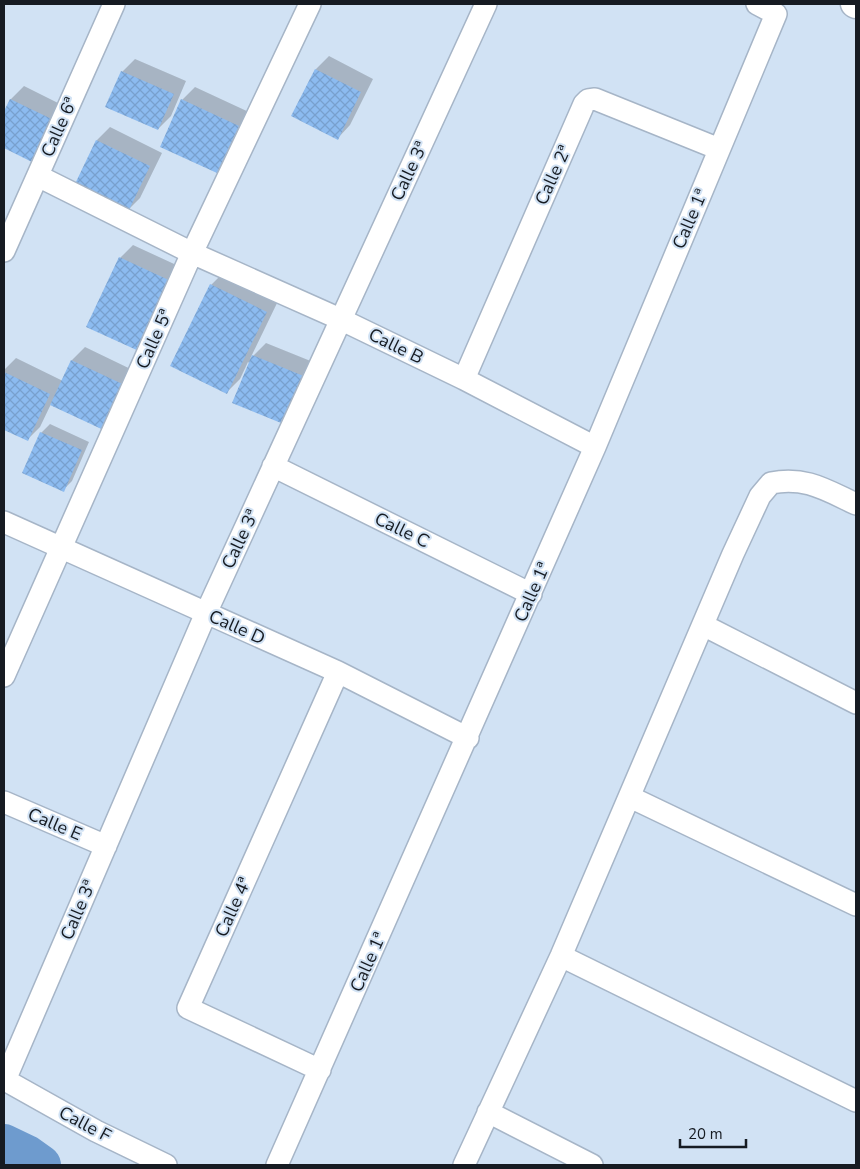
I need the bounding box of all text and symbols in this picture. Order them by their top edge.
street label: Calle 6ª [35,93,83,161]
street label: Calle 3ª [385,137,433,205]
street label: Calle 2ª [529,141,577,209]
street label: Calle 1ª [667,185,713,253]
street label: Calle 5ª [130,305,178,373]
street label: Calle B [365,322,427,370]
street label: Calle 3ª [216,505,264,573]
street label: Calle C [371,506,433,554]
street label: Calle 1ª [508,558,556,626]
street label: Calle D [205,604,269,650]
street label: Calle E [24,802,86,846]
street label: Calle 4ª [209,873,257,941]
street label: Calle 3ª [55,876,101,944]
street label: Calle 1ª [344,928,392,996]
street label: Calle F [55,1100,115,1148]
scale bar [680,1116,746,1148]
text: 20 m [688,1124,723,1144]

